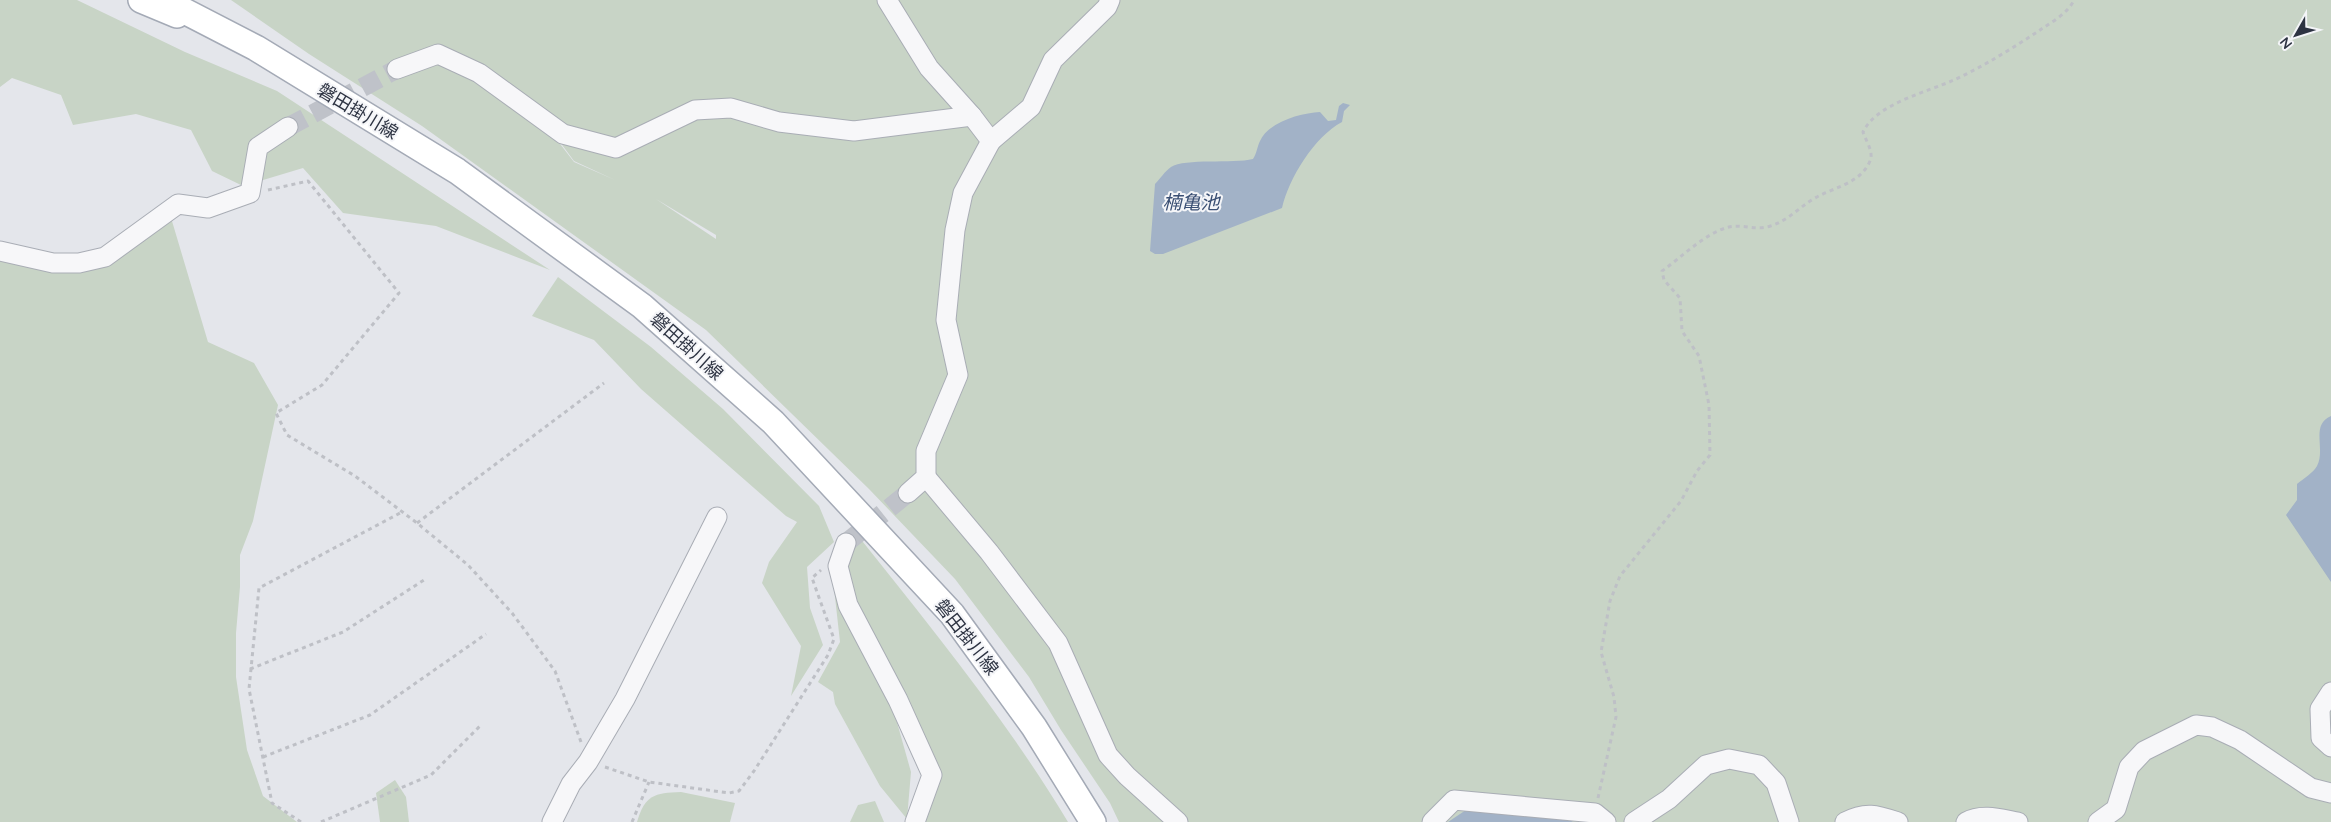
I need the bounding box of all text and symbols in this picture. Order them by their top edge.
north arrow [2271,10,2321,60]
text: N [2276,34,2296,53]
street label: 磐田掛川線 [314,78,402,144]
water label: 楠亀池 [1162,190,1221,214]
street label: 磐田掛川線 [646,307,728,385]
street label: 磐田掛川線 [930,594,1004,680]

